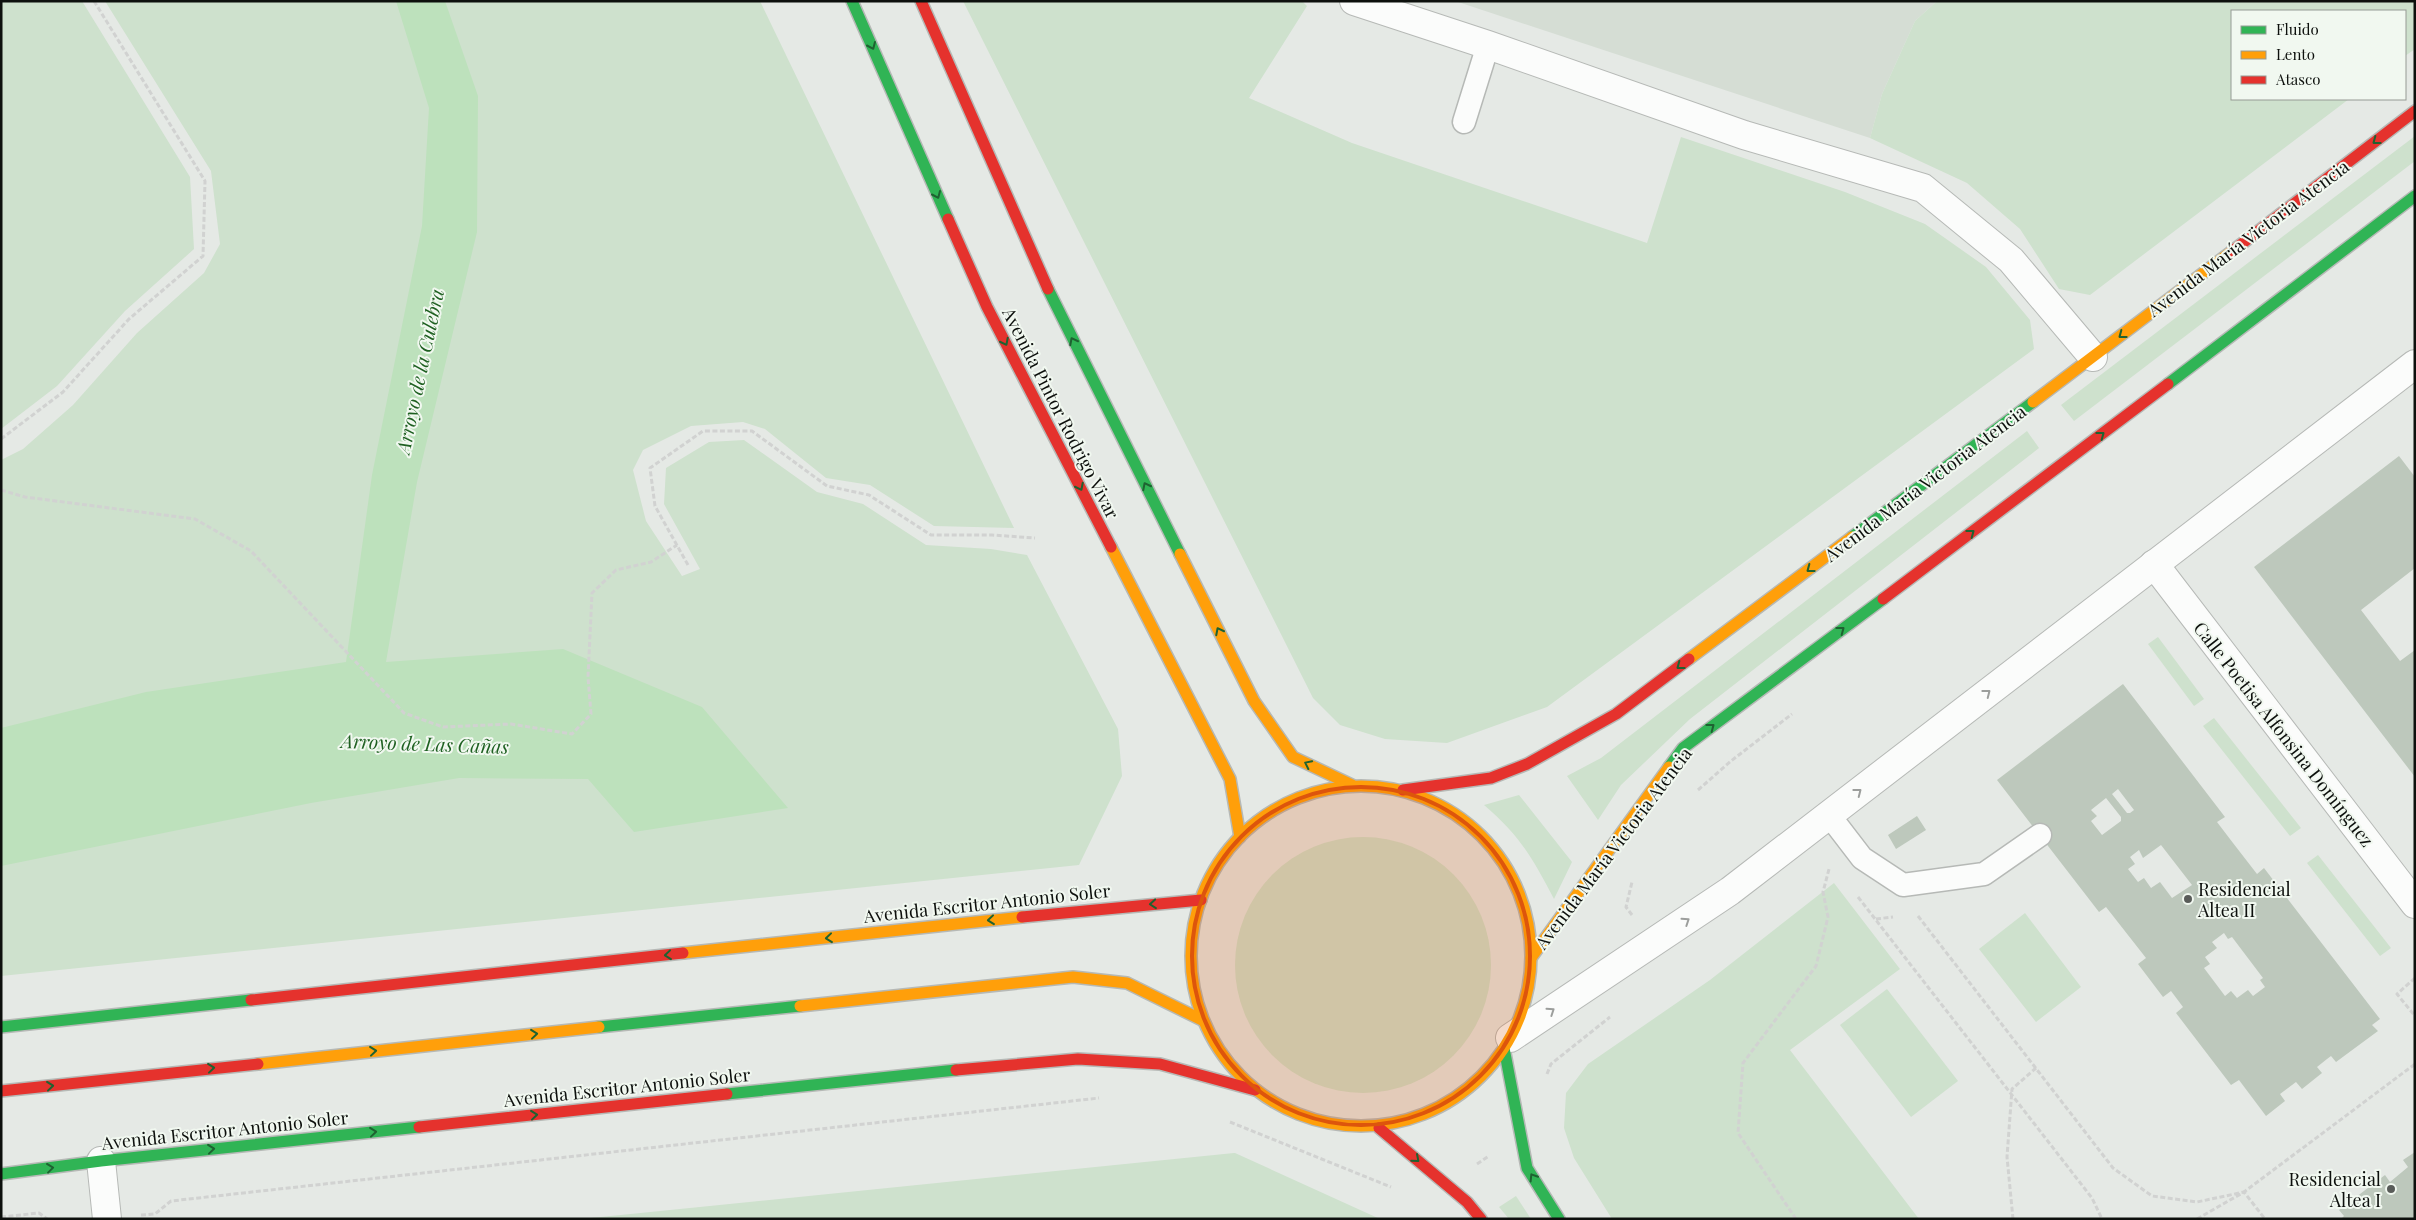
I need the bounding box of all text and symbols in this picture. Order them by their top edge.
legend [2231,10,2406,100]
text: Fluido [2276,19,2319,39]
one-way arrow [865,41,876,50]
text: Lento [2276,44,2315,64]
text: Atasco [2275,69,2320,89]
one-way arrow [2373,135,2382,143]
street label: Avenida María Victoria Atencia [2141,154,2354,322]
one-way arrow [931,190,942,199]
water label: Arroyo de la Culebra [388,286,449,458]
street label: Avenida Pintor Rodrigo Vivar [997,302,1125,523]
one-way arrow [2119,329,2128,337]
one-way arrow [999,337,1009,346]
one-way arrow [1069,337,1079,346]
street label: Avenida María Victoria Atencia [1818,399,2031,567]
one-way arrow [2095,432,2105,441]
one-way arrow [1074,481,1084,490]
one-way arrow [1142,482,1152,491]
one-way arrow [1965,530,1974,538]
one-way arrow [1806,563,1816,572]
street label: Calle Poetisa Alfonsina Domínguez [2189,617,2379,851]
one-way arrow [1835,627,1845,636]
one-way arrow [1215,628,1225,637]
one-way arrow [1677,661,1686,669]
one-way arrow [1981,690,1991,699]
one-way arrow [1705,724,1715,733]
water label: Arroyo de Las Cañas [339,727,509,759]
street label: Avenida María Victoria Atencia [1529,742,1697,955]
one-way arrow [1304,760,1313,770]
one-way arrow [1852,790,1861,798]
place label: Residencial Altea II [2197,877,2291,922]
street label: Avenida Escritor Antonio Soler [862,878,1111,928]
marker: Residencial Altea II [2182,893,2194,905]
one-way arrow [1148,898,1156,909]
one-way arrow [987,914,995,925]
one-way arrow [1680,918,1690,927]
one-way arrow [825,932,833,943]
one-way arrow [664,949,672,960]
one-way arrow [1545,1008,1554,1017]
one-way arrow [531,1029,539,1040]
one-way arrow [369,1046,377,1057]
street label: Avenida Escritor Antonio Soler [502,1062,751,1112]
one-way arrow [208,1063,216,1074]
one-way arrow [46,1081,54,1092]
street label: Avenida Escritor Antonio Soler [100,1105,349,1155]
one-way arrow [531,1110,539,1121]
one-way arrow [369,1127,377,1138]
one-way arrow [207,1144,215,1155]
one-way arrow [1410,1154,1419,1162]
one-way arrow [46,1163,54,1174]
place label: Residencial Altea I [2288,1167,2381,1212]
one-way arrow [1530,1174,1540,1183]
marker: Residencial Altea I [2385,1183,2397,1195]

